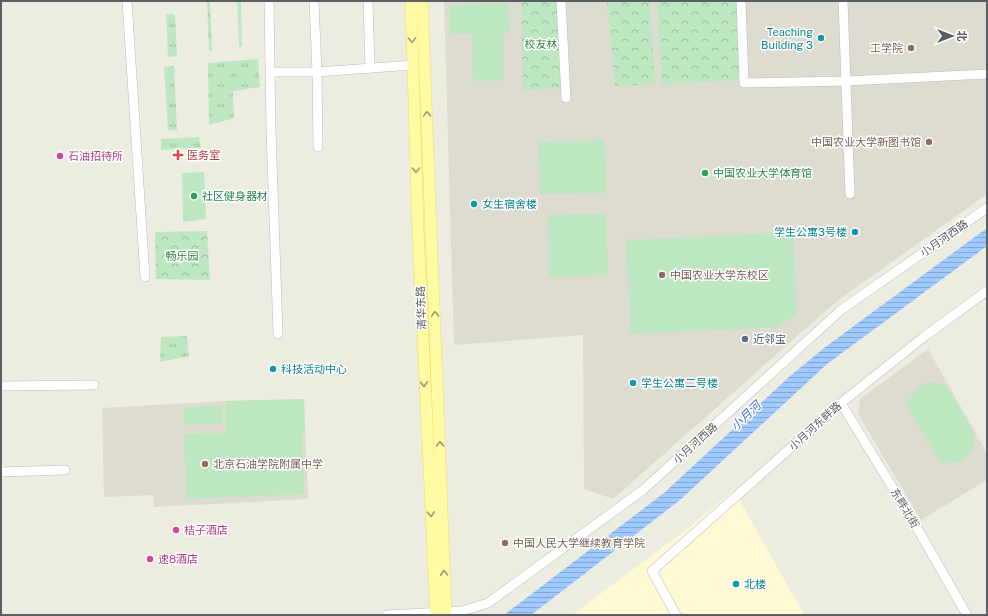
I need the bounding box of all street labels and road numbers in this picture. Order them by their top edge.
street label: 小月河西路 [918,217,970,259]
street label: 清华东路 [414,286,428,330]
street label: 小月河东畔路 [786,399,844,453]
street label: 小月河西路 [671,420,719,466]
street label: 东畔北街 [889,486,921,530]

